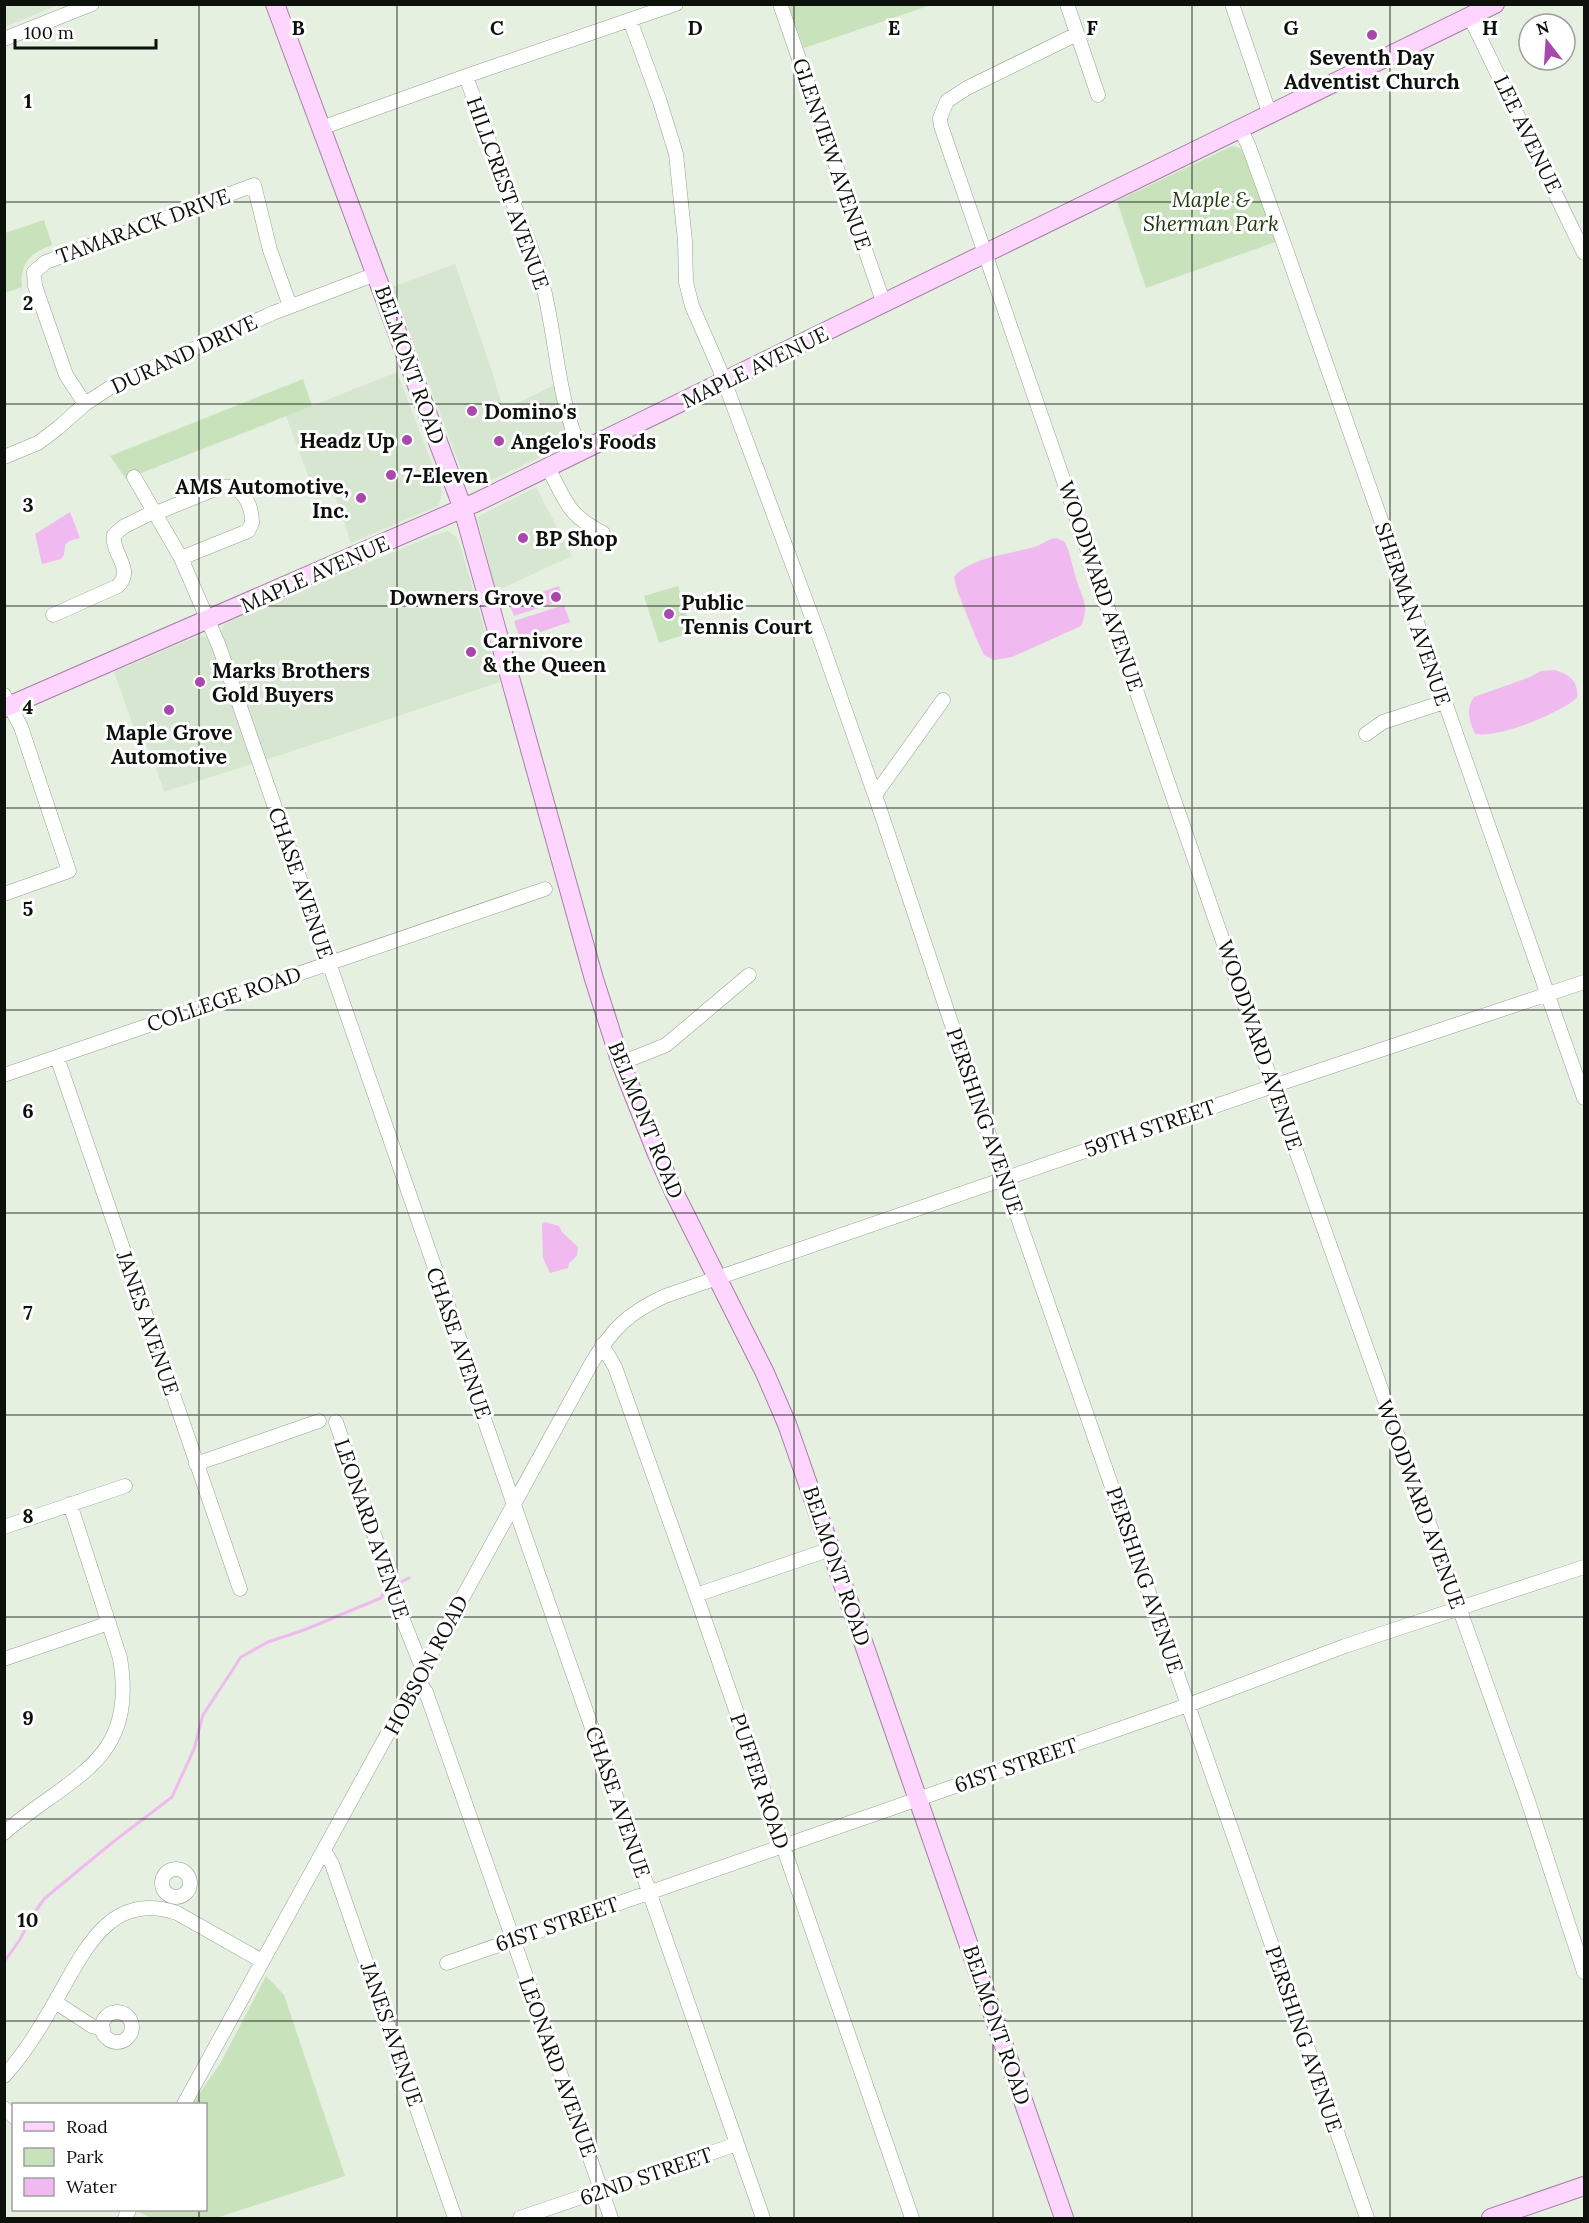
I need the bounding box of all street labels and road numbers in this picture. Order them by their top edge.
street label: GLENVIEW AVENUE [786,54,878,254]
street label: LEE AVENUE [1488,71,1568,197]
street label: HILLCREST AVENUE [461,93,555,293]
street label: TAMARACK DRIVE [53,182,233,270]
street label: BELMONT ROAD [369,282,451,448]
street label: DURAND DRIVE [107,308,261,400]
street label: MAPLE AVENUE [677,320,833,414]
street label: WOODWARD AVENUE [1052,477,1150,695]
street label: SHERMAN AVENUE [1369,519,1457,709]
street label: MAPLE AVENUE [237,529,393,619]
street label: CHASE AVENUE [262,804,340,962]
street label: WOODWARD AVENUE [1211,936,1309,1154]
street label: COLLEGE ROAD [143,960,305,1038]
street label: PERSHING AVENUE [940,1024,1030,1218]
street label: BELMONT ROAD [602,1037,690,1203]
street label: 59TH STREET [1081,1093,1219,1163]
street label: JANES AVENUE [110,1246,185,1399]
street label: CHASE AVENUE [420,1264,498,1422]
street label: WOODWARD AVENUE [1371,1396,1471,1612]
street label: LEONARD AVENUE [328,1435,416,1623]
street label: BELMONT ROAD [797,1483,877,1649]
street label: PERSHING AVENUE [1100,1483,1190,1677]
street label: HOBSON ROAD [378,1591,474,1739]
street label: PUFFER ROAD [724,1710,796,1852]
street label: CHASE AVENUE [579,1723,657,1881]
street label: 61ST STREET [951,1731,1081,1799]
street label: 61ST STREET [492,1890,622,1958]
street label: BELMONT ROAD [957,1942,1037,2108]
street label: PERSHING AVENUE [1259,1942,1349,2136]
street label: JANES AVENUE [354,1957,429,2110]
street label: LEONARD AVENUE [513,1974,603,2160]
street label: 62ND STREET [576,2141,716,2211]

